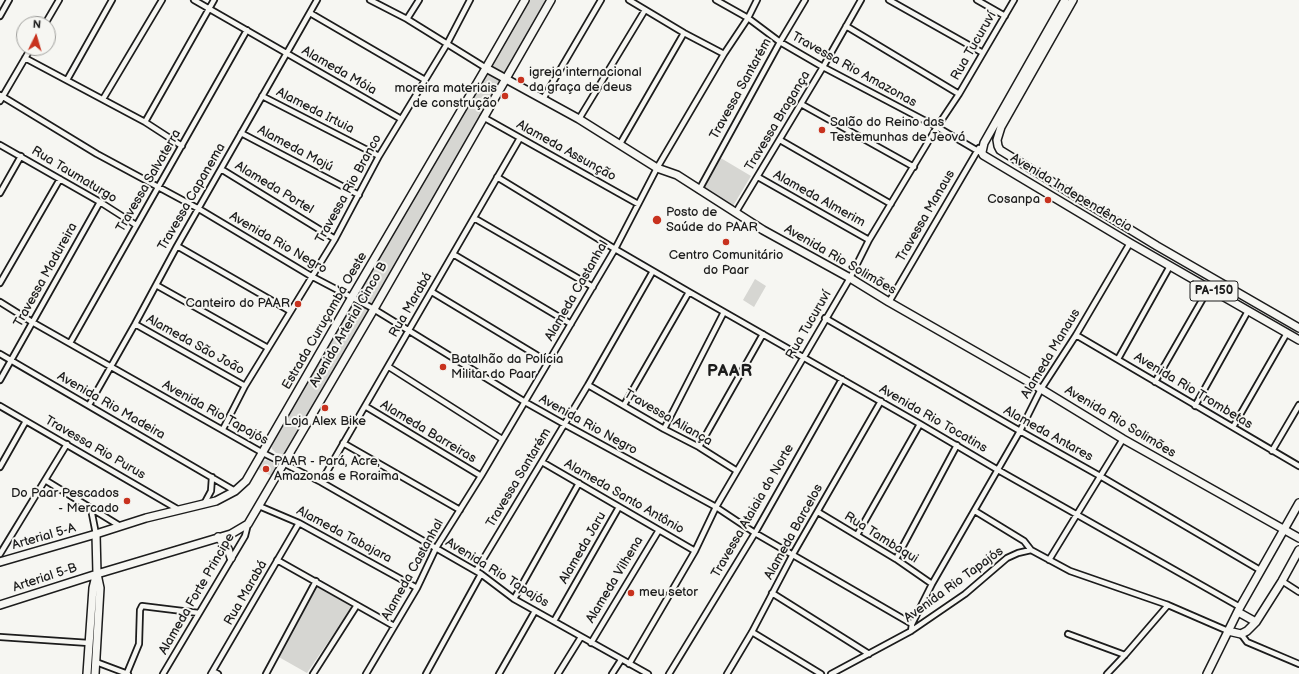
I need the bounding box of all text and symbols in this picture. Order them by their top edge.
street label: Rua Tucuruví [948,9,1000,83]
north arrow [16,16,56,56]
text: N [32,18,42,31]
street label: Travessa Rio Amazonas [789,29,919,111]
street label: Travessa Santarém [707,36,775,142]
street label: Alameda Móia [299,43,379,99]
place label: igreja internacional da graça de deus [529,65,642,96]
street label: Travessa Bragança [742,68,814,174]
marker: igreja internacional da graça de deus [516,75,526,85]
place label: moreira materiais de construção [394,81,497,112]
street label: Alameda Irtuia [273,85,357,137]
marker: moreira materiais de construção [500,91,510,101]
place label: Salão do Reino das Testemunhas de Jeová [830,115,965,146]
street label: Alameda Assunção [513,117,619,185]
street label: Alameda Mojú [254,123,336,175]
marker: Salão do Reino das Testemunhas de Jeová [817,125,827,135]
street label: Travessa Salvaterra [113,127,185,235]
street label: Travessa Rio Branco [313,132,385,246]
street label: Travessa Capanema [155,141,229,253]
street label: Rua Taumaturgo [28,143,120,207]
street label: Avenida Independência [1007,150,1135,236]
street label: Alameda Portel [232,158,316,218]
street label: Alameda Almerim [770,167,868,231]
street label: Travessa Manaus [893,167,959,265]
place label: Cosanpa [987,192,1040,208]
marker: Cosanpa [1043,195,1053,205]
place label: Posto de Saúde do PAAR [666,205,758,236]
street label: Avenida Rio Negro [226,209,330,277]
marker: Posto de Saúde do PAAR [651,214,663,226]
street label: Travessa Madureira [11,220,81,330]
street label: Avenida Rio Solimões [781,222,899,298]
marker: Centro Comunitário do Paar [721,237,731,247]
street label: Alameda Castanhal [542,238,612,344]
place label: Centro Comunitário do Paar [669,248,783,279]
street label: Estrada Curuçambá Oeste [279,250,371,392]
street label: Avenida Arterial Cinco B [307,260,391,390]
street label: Rua Marabá [386,270,436,340]
road number: PA-150 [1190,281,1238,301]
street label: Rua Tucuruví [783,288,835,362]
place label: Canteiro do PAAR [186,296,290,312]
marker: Canteiro do PAAR [293,299,303,309]
street label: Alameda Manaus [1018,306,1084,402]
street label: Alameda São João [143,312,247,378]
street label: Avenida Rio Trombetas [1131,349,1255,433]
place label: Batalhão da Polícia Militar do Paar [451,352,563,383]
marker: Batalhão da Polícia Militar do Paar [438,362,448,372]
district label: PAAR [707,362,753,382]
street label: Avenida Rio Madeira [54,369,168,443]
street label: Avenida Rio Tapajós [159,377,271,449]
street label: Avenida Rio Tocatins [876,382,990,456]
street label: Avenida Rio Solimões [1062,383,1178,461]
street label: Travessa Aliança [621,386,715,450]
street label: Avenida Rio Negro [536,391,640,459]
street label: Alameda Barreiras [377,397,479,467]
marker: Loja Alex Bike [320,403,330,413]
street label: Alameda Antares [1001,403,1095,465]
street label: Travessa Rio Purus [42,413,148,483]
place label: Loja Alex Bike [284,414,366,430]
street label: Travessa Santarém [483,426,555,530]
street label: Travessa Ataiaia do Norte [708,442,798,580]
place label: PAAR - Pará, Acre, Amazonas e Roraima [274,454,399,485]
street label: Alameda Santo Antônio [561,456,687,538]
marker: PAAR - Pará, Acre, Amazonas e Roraima [261,464,271,474]
street label: Alameda Barcelos [761,481,827,583]
place label: Do Paar Pescados - Mercado [11,486,119,517]
marker: Do Paar Pescados - Mercado [122,496,132,506]
street label: Alameda Tabajara [294,503,394,567]
street label: Alameda Jaru [556,509,610,587]
street label: Rua Tambaqui [841,509,921,567]
street label: Alameda Castanhal [379,517,447,623]
street label: Arterial 5-A [10,520,78,554]
street label: Alameda Forte Principe [156,530,238,658]
street label: Alameda Vilhena [583,534,647,626]
street label: Avenida Rio Tapajós [442,535,552,611]
street label: Avenida Rio Tapajós [901,544,1007,626]
street label: Rua Marabá [221,558,271,628]
street label: Arterial 5-B [11,560,79,596]
place label: meu setor [639,585,698,601]
marker: meu setor [626,588,636,598]

